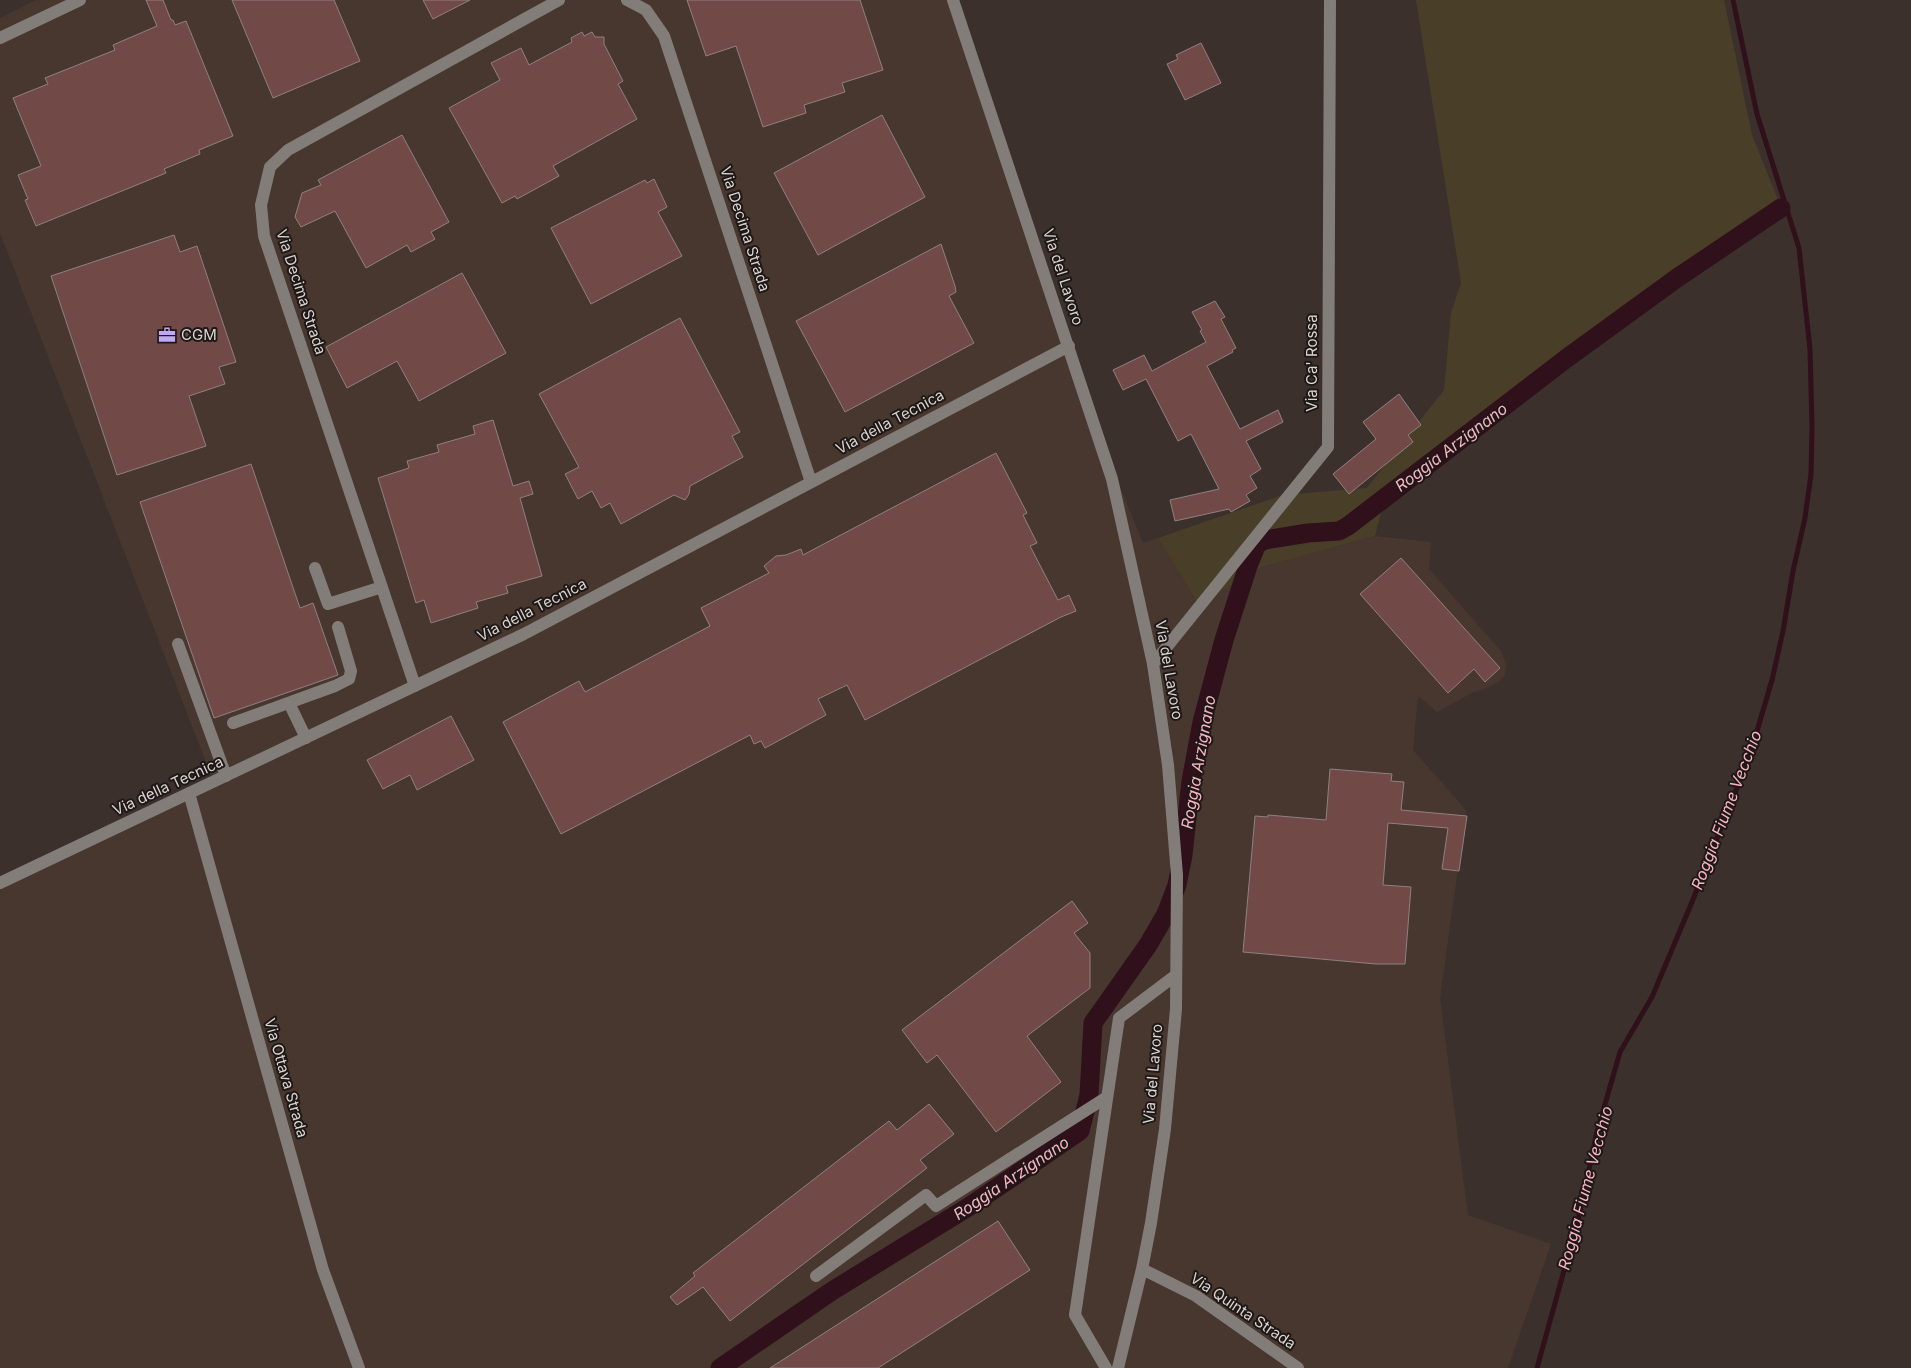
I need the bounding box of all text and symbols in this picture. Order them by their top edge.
street label: Via Decima Strada [716,164,775,294]
street label: Via del Lavoro [1039,226,1088,328]
street label: Via Decima Strada [272,227,331,357]
street label: Via Ca' Rossa [1302,314,1321,412]
office icon: CGM [157,325,177,345]
place label: CGM [181,325,217,344]
street label: Via della Tecnica [832,385,947,458]
water label: Roggia Arzignano [1391,398,1511,496]
street label: Via della Tecnica [474,574,590,645]
street label: Via del Lavoro [1151,619,1188,721]
water label: Roggia Arzignano [1176,694,1220,830]
water label: Roggia Fiume Vecchio [1686,728,1766,892]
street label: Via della Tecnica [109,752,226,819]
street label: Via Ottava Strada [260,1016,313,1140]
street label: Via del Lavoro [1139,1023,1166,1125]
water label: Roggia Fiume Vecchio [1554,1104,1616,1272]
water label: Roggia Arzignano [949,1132,1073,1224]
street label: Via Quinta Strada [1187,1268,1300,1353]

